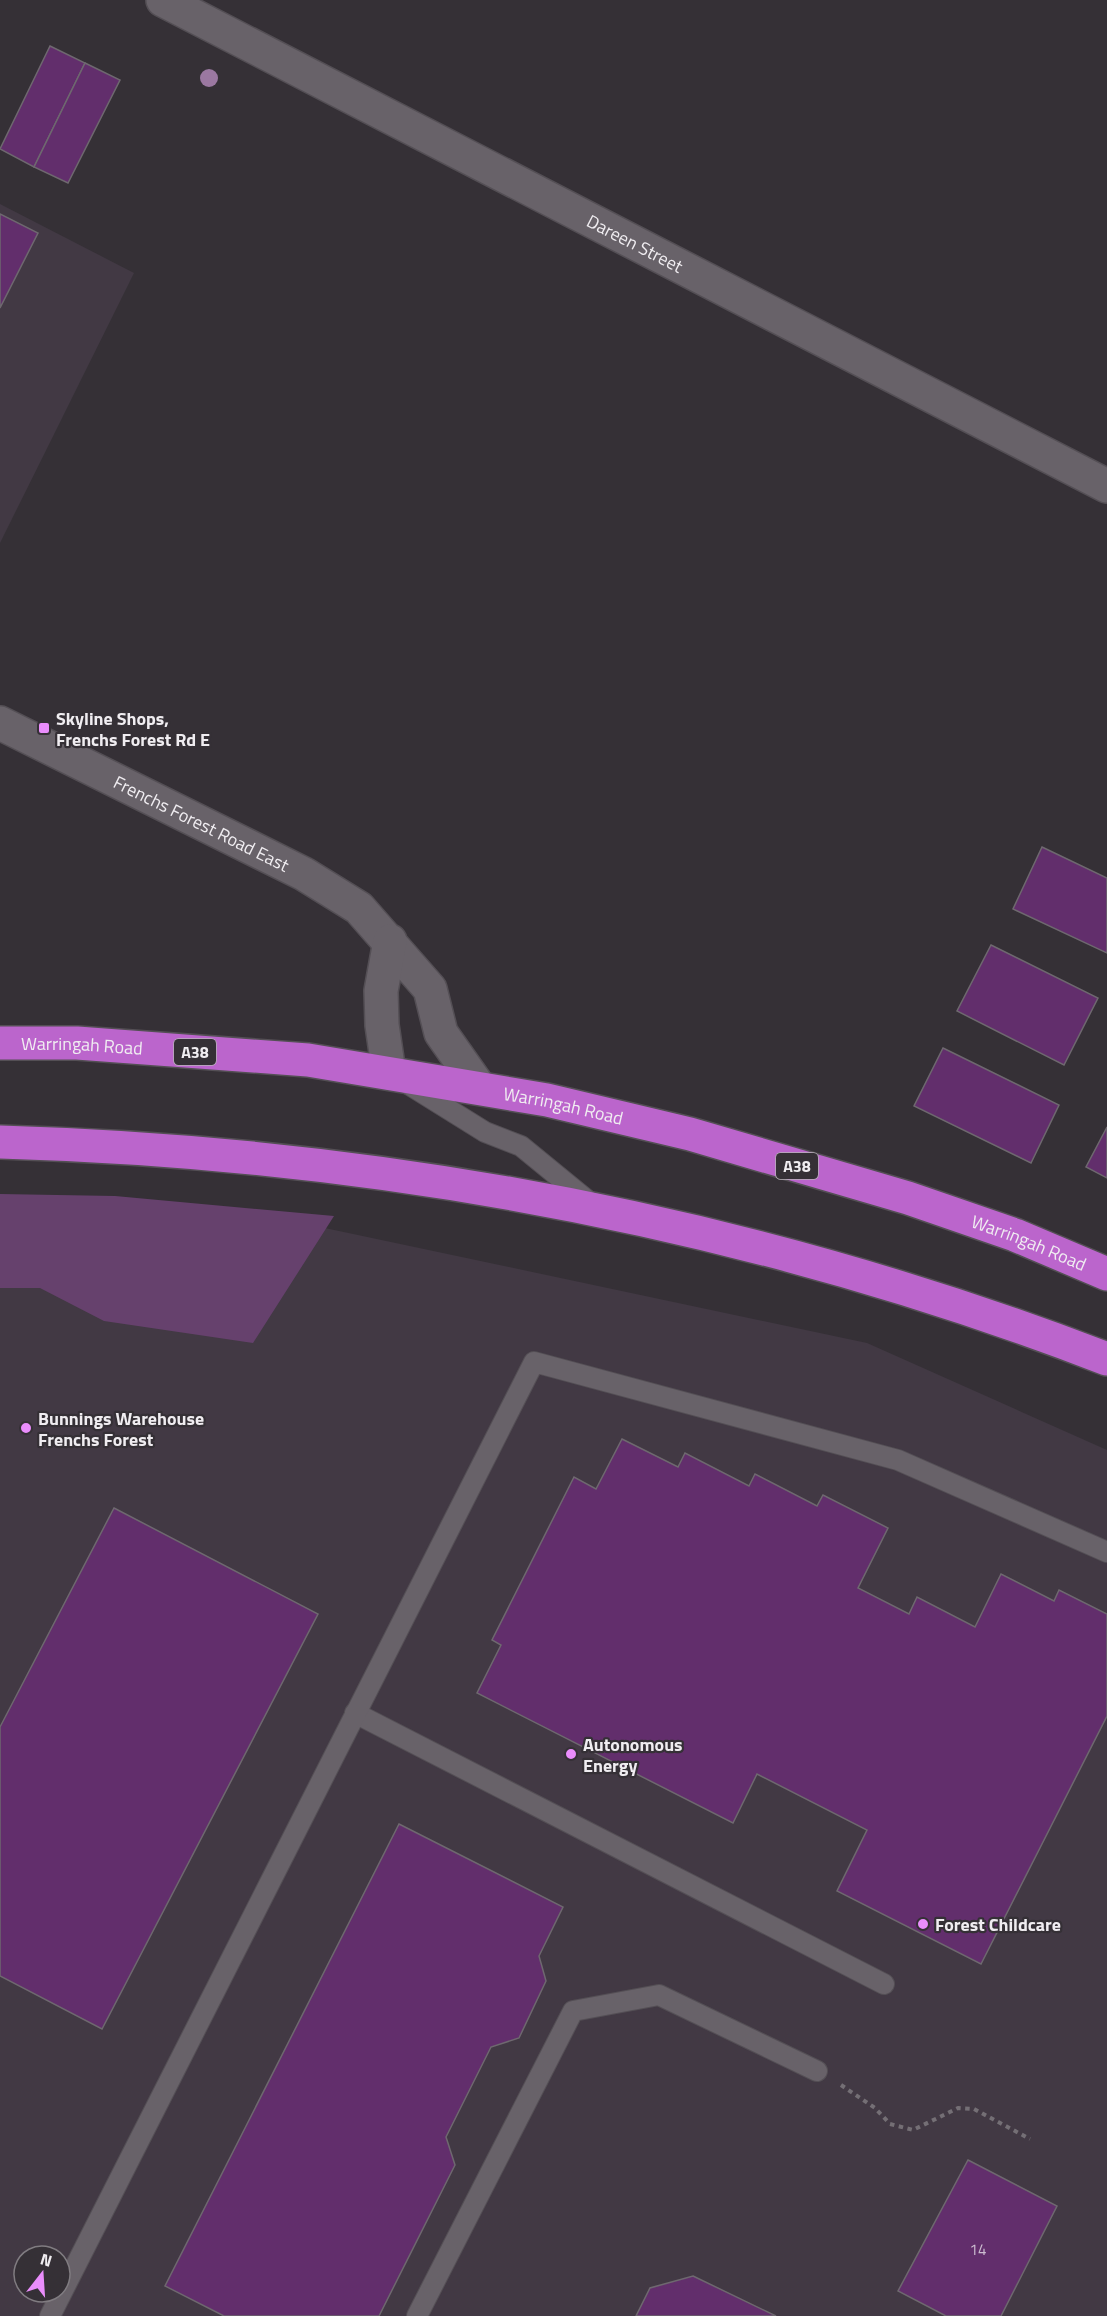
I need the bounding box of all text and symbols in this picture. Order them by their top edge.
street label: Dareen Street [582,207,689,279]
place label: Skyline Shops, Frenchs Forest Rd E [56,705,210,753]
marker: Skyline Shops, Frenchs Forest Rd E [37,721,51,735]
street label: Frenchs Forest Road East [109,768,295,878]
street label: Warringah Road [21,1030,144,1061]
road number: A38 [174,1039,216,1065]
street label: Warringah Road [502,1079,626,1131]
road number: A38 [776,1153,818,1179]
street label: Warringah Road [968,1207,1091,1277]
place label: Bunnings Warehouse Frenchs Forest [38,1405,204,1453]
marker: Bunnings Warehouse Frenchs Forest [19,1421,33,1435]
place label: Autonomous Energy [583,1731,683,1779]
marker: Autonomous Energy [564,1747,578,1761]
place label: Forest Childcare [935,1911,1061,1938]
marker: Forest Childcare [916,1917,930,1931]
house number: 14 [970,2238,986,2261]
north arrow [12,2244,72,2304]
text: N [38,2247,55,2273]

